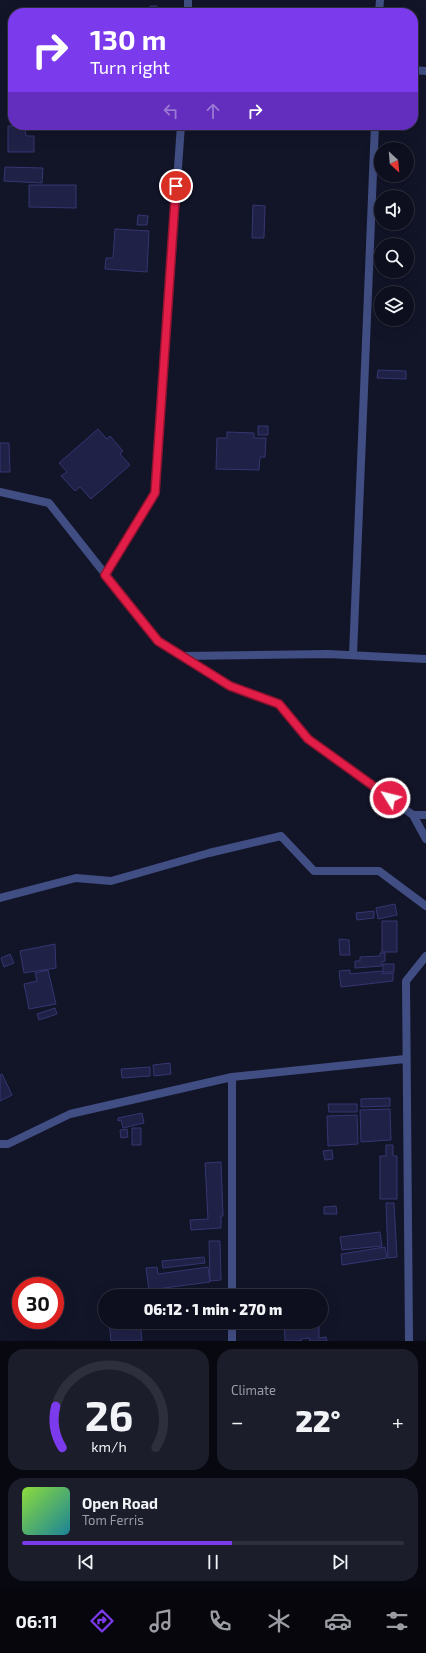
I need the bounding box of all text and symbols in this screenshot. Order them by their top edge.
text: 130 m [90,22,166,56]
icon: right [24,24,76,76]
text: Turn right [90,56,170,78]
icon: left [160,100,182,122]
icon: ahead [202,100,224,122]
icon: right [244,100,266,122]
north arrow [374,142,414,182]
map controls [374,142,414,326]
pin [159,169,193,203]
icon: arrive [165,175,187,197]
button: sound [374,190,414,230]
button: search [374,238,414,278]
button: layers [374,286,414,326]
position arrow [369,777,411,819]
speed limit sign: 30 [12,1277,64,1329]
text: 06:12 · 1 min · 270 m [144,1300,282,1318]
text: Climate [231,1382,276,1398]
text: 26 [84,1388,133,1438]
text: 22° [295,1402,341,1438]
text: − [231,1408,244,1434]
text: + [392,1408,404,1434]
text: km/h [91,1437,126,1454]
text: Open Road [82,1494,158,1512]
text: Tom Ferris [82,1512,144,1528]
icon: previous [75,1551,97,1573]
icon: pause [202,1551,224,1573]
icon: next [329,1551,351,1573]
icon: directions [88,1607,116,1635]
icon: music [147,1607,175,1635]
icon: phone [206,1607,234,1635]
icon: climate [265,1607,293,1635]
icon: car [324,1607,352,1635]
icon: filters [383,1607,411,1635]
text: 06:11 [15,1610,58,1632]

